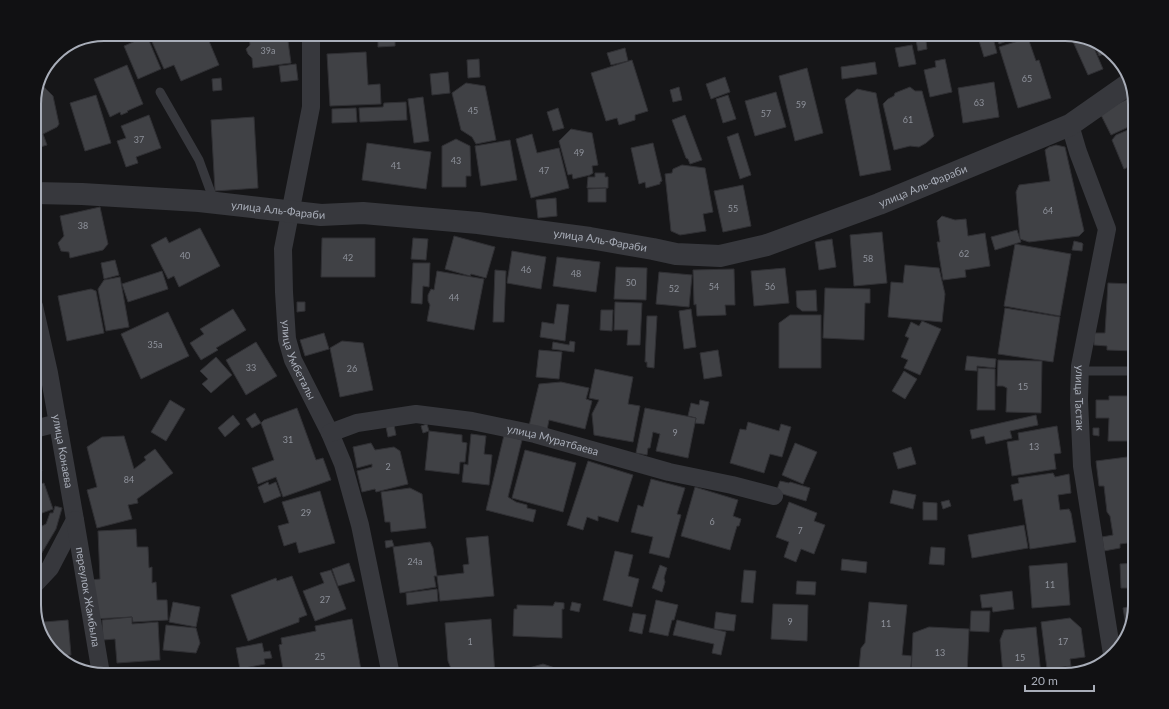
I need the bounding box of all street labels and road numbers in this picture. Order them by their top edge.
street label: улица Аль-Фараби [876,161,969,209]
street label: улица Аль-Фараби [231,198,325,221]
street label: улица Аль-Фараби [553,226,648,254]
street label: улица Умбеталы [280,320,319,402]
street label: улица Тастак [1073,365,1087,431]
street label: улица Конаева [50,413,76,489]
street label: улица Муратбаева [506,421,600,458]
street label: переулок Жамбыла [74,546,103,648]

